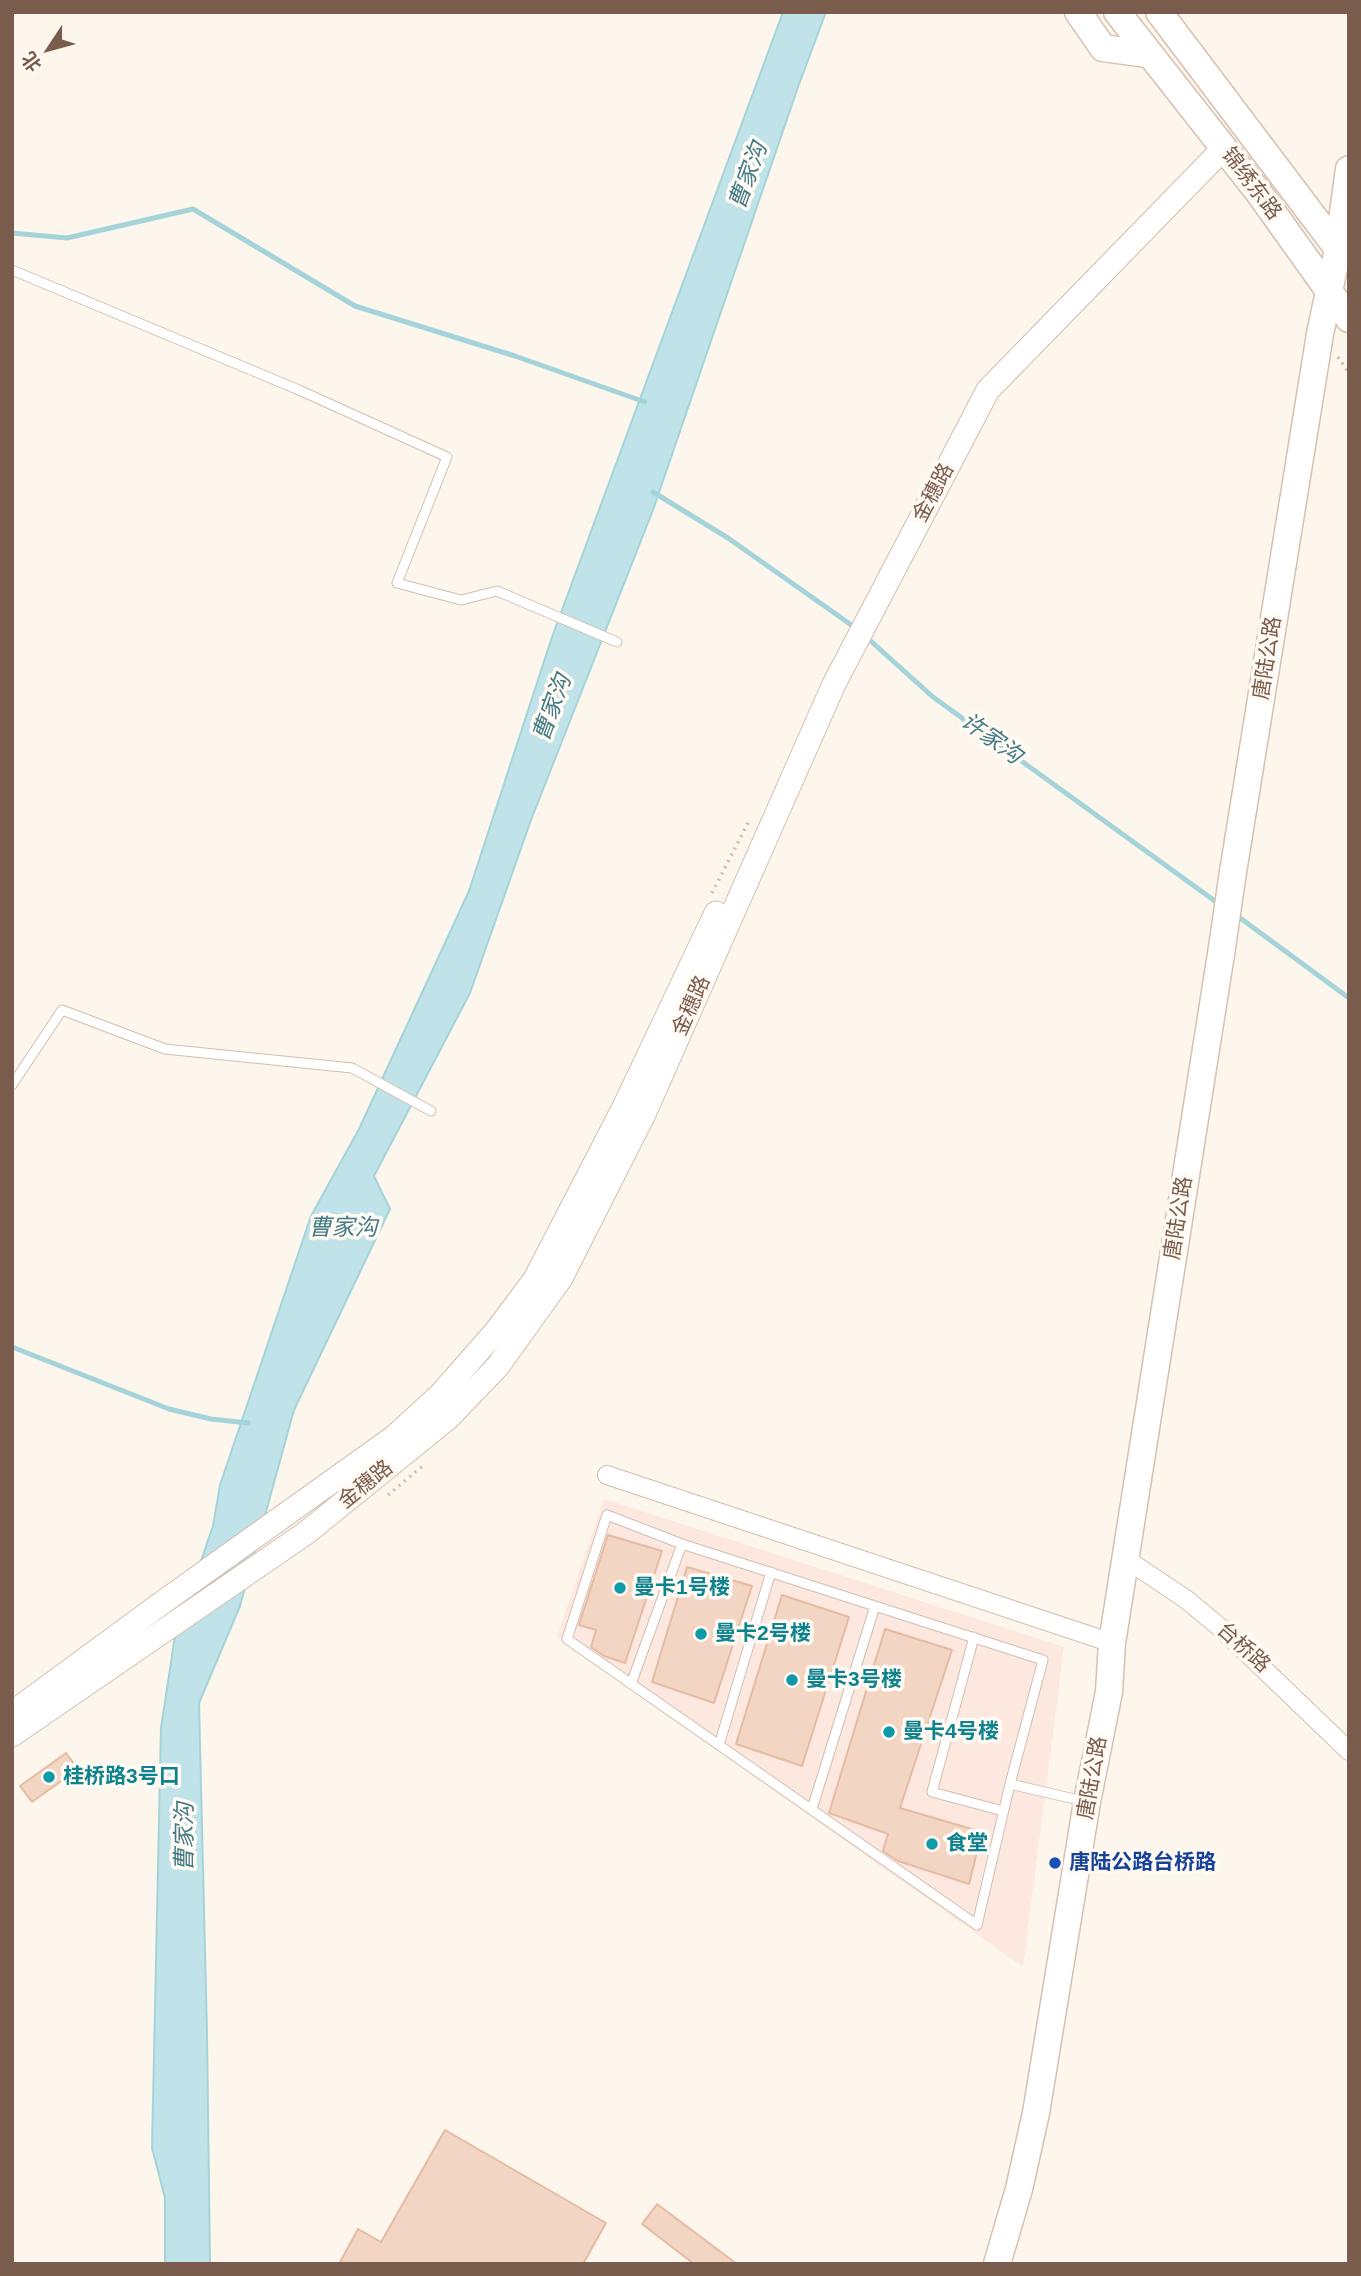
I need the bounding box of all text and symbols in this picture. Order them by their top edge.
north arrow [14,14,84,84]
text: 北 [18,48,46,76]
water label: 曹家沟 [724,139,774,213]
street label: 锦绣东路 [1216,143,1286,225]
street label: 金穗路 [908,459,960,527]
street label: 唐陆公路 [1249,615,1287,701]
water label: 曹家沟 [528,671,578,745]
water label: 许家沟 [955,708,1027,770]
street label: 金穗路 [668,972,716,1040]
street label: 唐陆公路 [1160,1175,1198,1261]
water label: 曹家沟 [309,1215,377,1243]
street label: 金穗路 [334,1455,398,1515]
place label: 曼卡1号楼 [634,1575,730,1601]
marker: 曼卡1号楼 [612,1580,628,1596]
street label: 台桥路 [1211,1618,1275,1678]
place label: 曼卡2号楼 [715,1621,811,1647]
marker: 曼卡2号楼 [693,1626,709,1642]
place label: 曼卡3号楼 [806,1667,902,1693]
marker: 曼卡3号楼 [784,1672,800,1688]
place label: 曼卡4号楼 [903,1719,999,1745]
marker: 曼卡4号楼 [881,1724,897,1740]
street label: 唐陆公路 [1073,1734,1113,1822]
place label: 桂桥路3号口 [63,1764,180,1790]
marker: 桂桥路3号口 [41,1769,57,1785]
water label: 曹家沟 [172,1803,200,1871]
place label: 食堂 [946,1831,988,1857]
marker: 食堂 [924,1836,940,1852]
place label: 唐陆公路台桥路 [1069,1850,1216,1876]
marker: 唐陆公路台桥路 [1047,1855,1063,1871]

